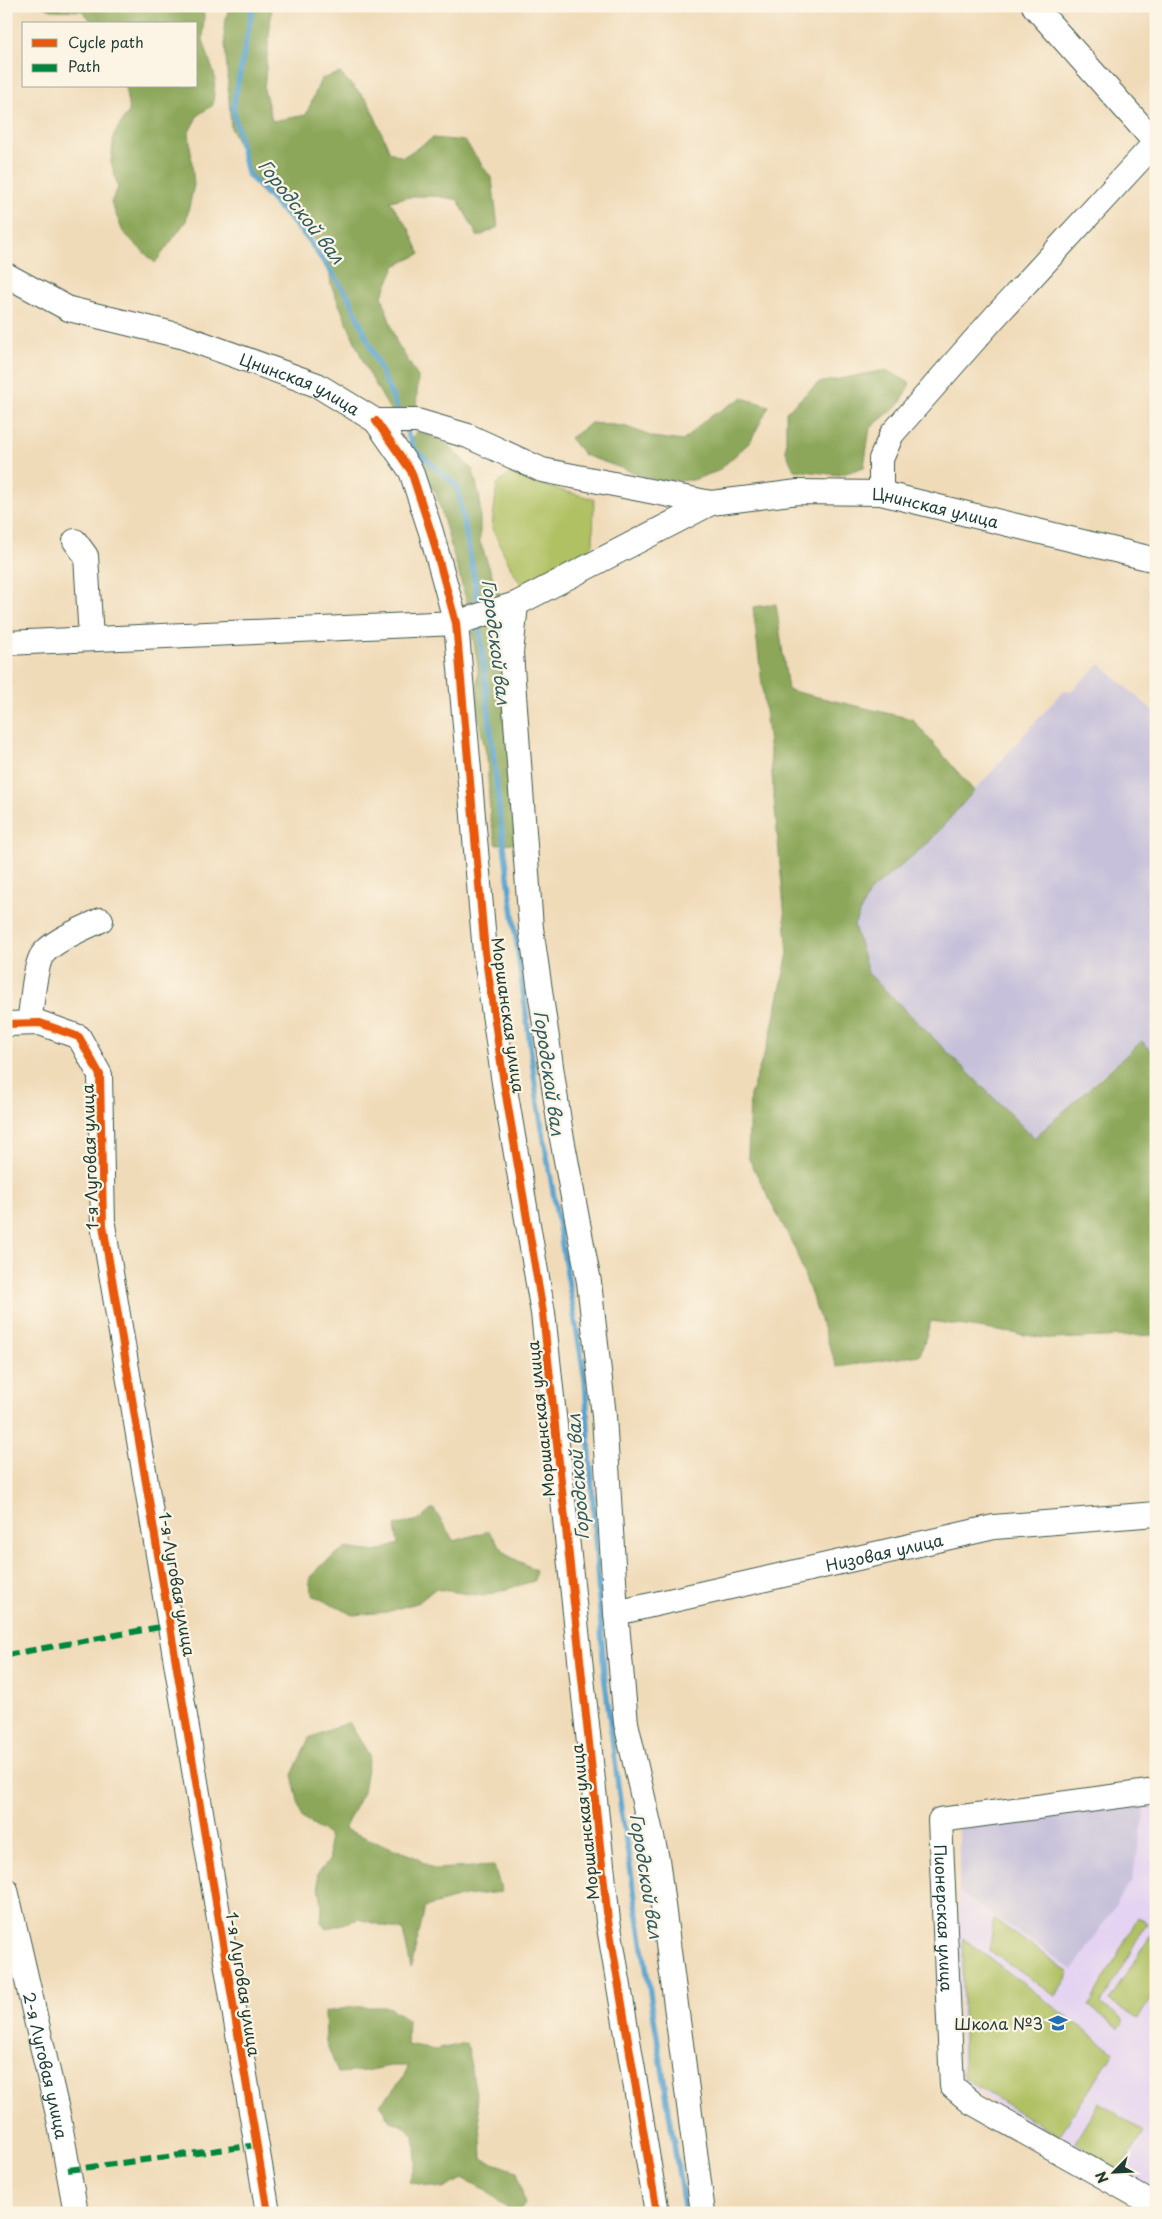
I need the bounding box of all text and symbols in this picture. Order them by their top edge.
legend [22,22,198,88]
text: Cycle path [68,30,144,53]
text: Path [68,54,100,77]
water label: Городской вал [252,153,352,269]
street label: Цнинская улица [236,346,365,421]
street label: Цнинская улица [872,481,1001,533]
water label: Городской вал [476,578,518,706]
street label: Моршанская улица [486,936,532,1094]
water label: Городской вал [528,1009,572,1137]
street label: 1-я Луговая улица [74,1084,104,1230]
street label: Моршанская улица [520,1340,560,1498]
water label: Городской вал [559,1413,595,1541]
street label: 1-я Луговая улица [154,1510,202,1658]
street label: Низовая улица [823,1527,945,1577]
street label: Моршанская улица [564,1743,604,1901]
water label: Городской вал [624,1812,670,1940]
street label: Пионерская улица [929,1844,960,1992]
street label: 1-я Луговая улица [221,1910,267,2058]
street label: 2-я Луговая улица [18,1990,74,2141]
place label: Школа №3 [954,2011,1043,2035]
school or university icon: Школа №3 [1047,2012,1069,2034]
north arrow [1090,2146,1140,2196]
text: N [1090,2168,1114,2187]

